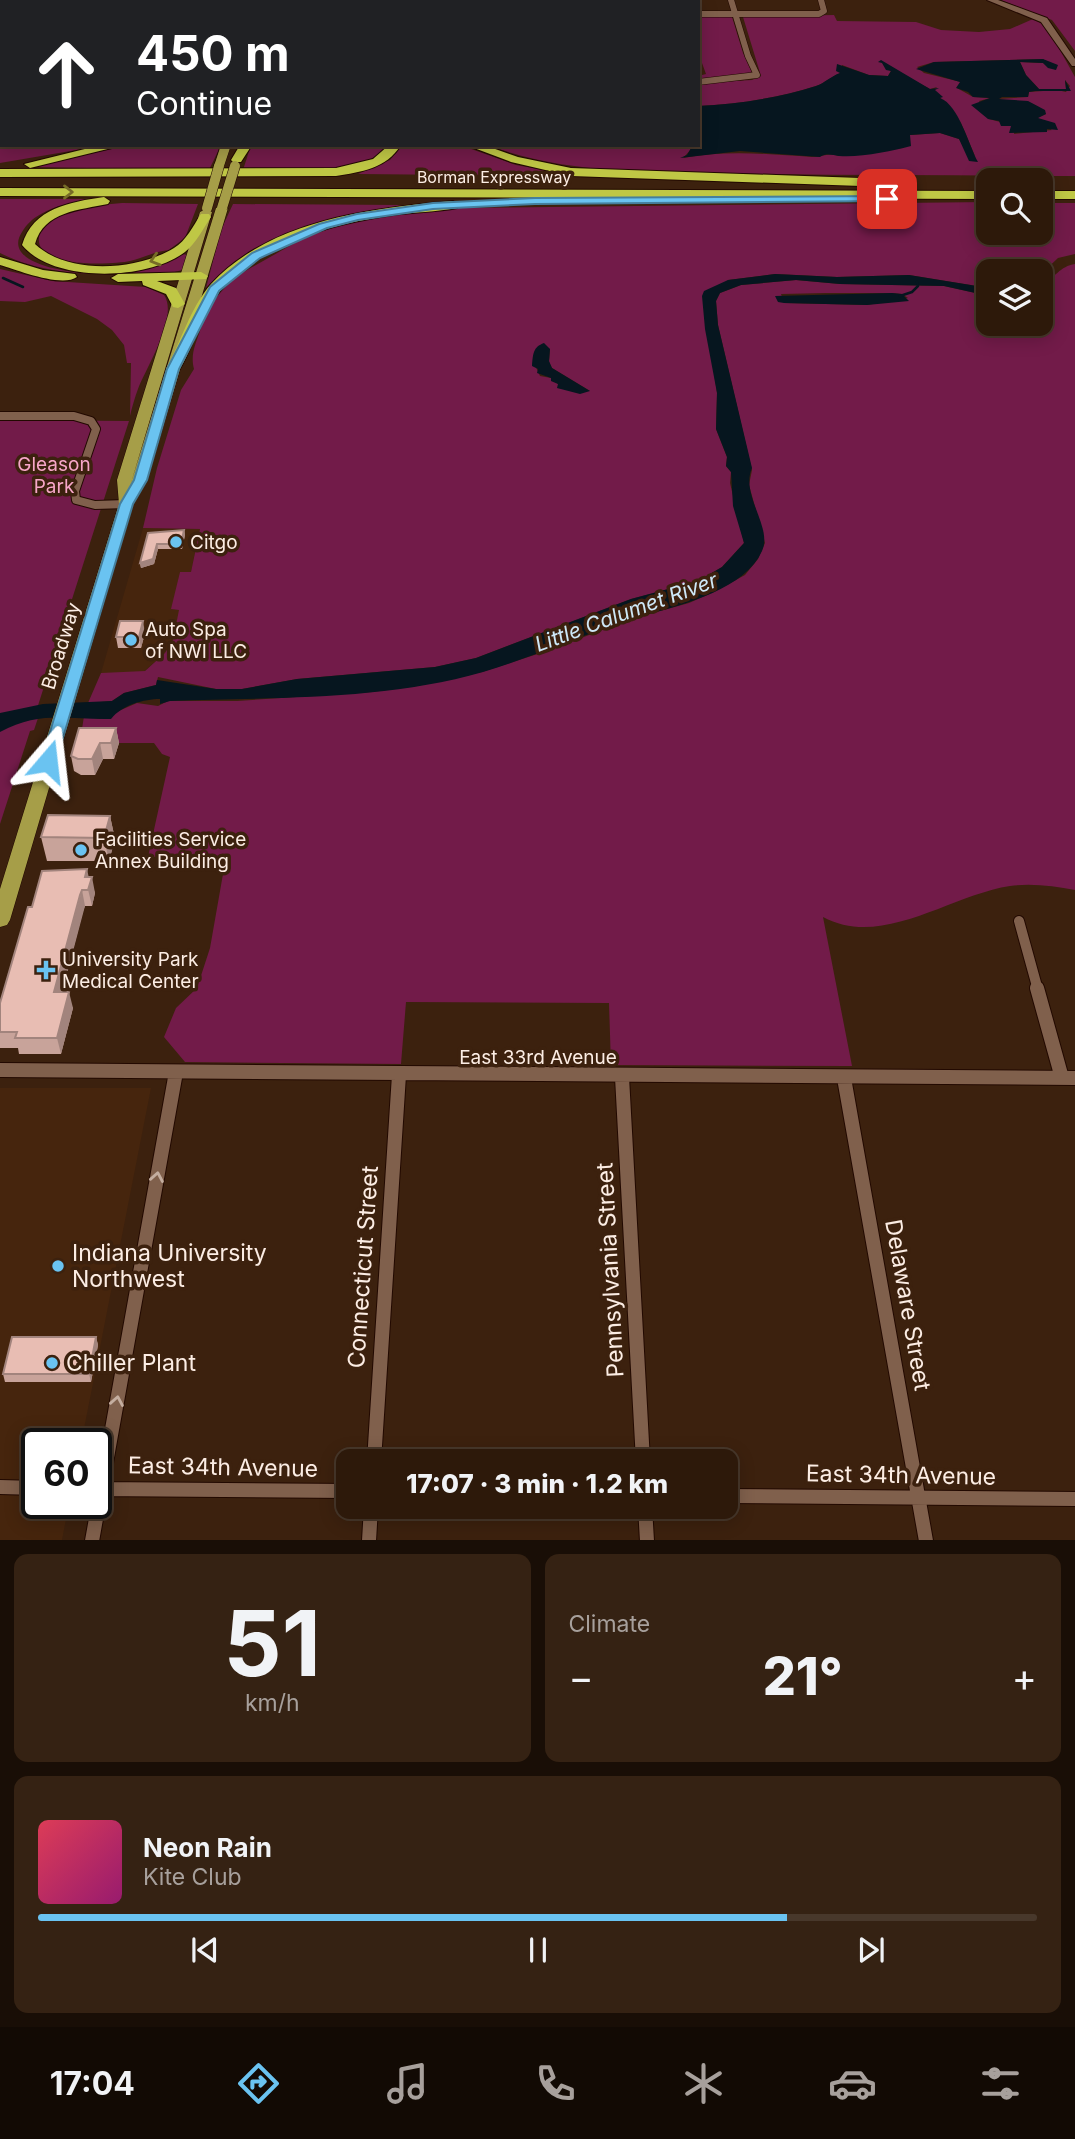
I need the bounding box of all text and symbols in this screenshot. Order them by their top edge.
text: 450 m [136,24,290,83]
icon: ahead [21,28,112,119]
text: Continue [136,84,272,123]
street label: Borman Expressway [417,167,571,187]
map controls [976,168,1053,336]
button: search [976,168,1053,245]
pin [857,169,917,229]
icon: arrive [868,180,906,218]
one-way arrow [63,184,74,200]
one-way arrow [150,251,162,266]
button: layers [976,259,1053,336]
park label: Gleason Park [17,453,91,498]
place label: Citgo [190,531,238,554]
marker: Citgo [168,534,184,550]
water label: Little Calumet River [531,567,722,657]
street label: Broadway [37,599,85,692]
place label: Auto Spa of NWI LLC [145,618,247,663]
marker: Auto Spa of NWI LLC [123,632,139,648]
position arrow [11,724,85,798]
place label: Facilities Service Annex Building [95,828,246,873]
marker: Facilities Service Annex Building [73,842,89,858]
place label: University Park Medical Center [62,948,199,993]
marker: University Park Medical Center [36,960,56,980]
street label: East 33rd Avenue [459,1046,617,1069]
street label: Pennsylvania Street [590,1161,630,1378]
street label: Connecticut Street [342,1164,384,1369]
one-way arrow [149,1171,164,1183]
street label: Delaware Street [879,1217,937,1393]
place label: Indiana University Northwest [72,1239,267,1293]
marker: Indiana University Northwest [50,1258,66,1274]
place label: Chiller Plant [66,1349,196,1377]
marker: Chiller Plant [44,1355,60,1371]
one-way arrow [109,1395,124,1407]
speed limit sign: 60 [21,1428,112,1519]
street label: East 34th Avenue [128,1451,318,1483]
street label: East 34th Avenue [806,1459,996,1491]
text: 17:07 · 3 min · 1.2 km [406,1468,668,1499]
text: 51 [224,1588,321,1698]
text: Climate [569,1610,650,1638]
text: 21° [763,1645,843,1708]
text: − [569,1654,594,1700]
text: + [1012,1654,1037,1700]
text: km/h [245,1689,300,1717]
text: Neon Rain [143,1832,272,1863]
text: Kite Club [143,1863,242,1891]
icon: previous [186,1931,224,1969]
icon: pause [519,1931,557,1969]
icon: next [852,1931,890,1969]
icon: directions [234,2059,283,2108]
icon: music [383,2059,432,2108]
icon: phone [531,2059,580,2108]
icon: climate [679,2059,728,2108]
icon: car [828,2059,877,2108]
icon: filters [976,2059,1025,2108]
text: 17:04 [50,2064,135,2103]

